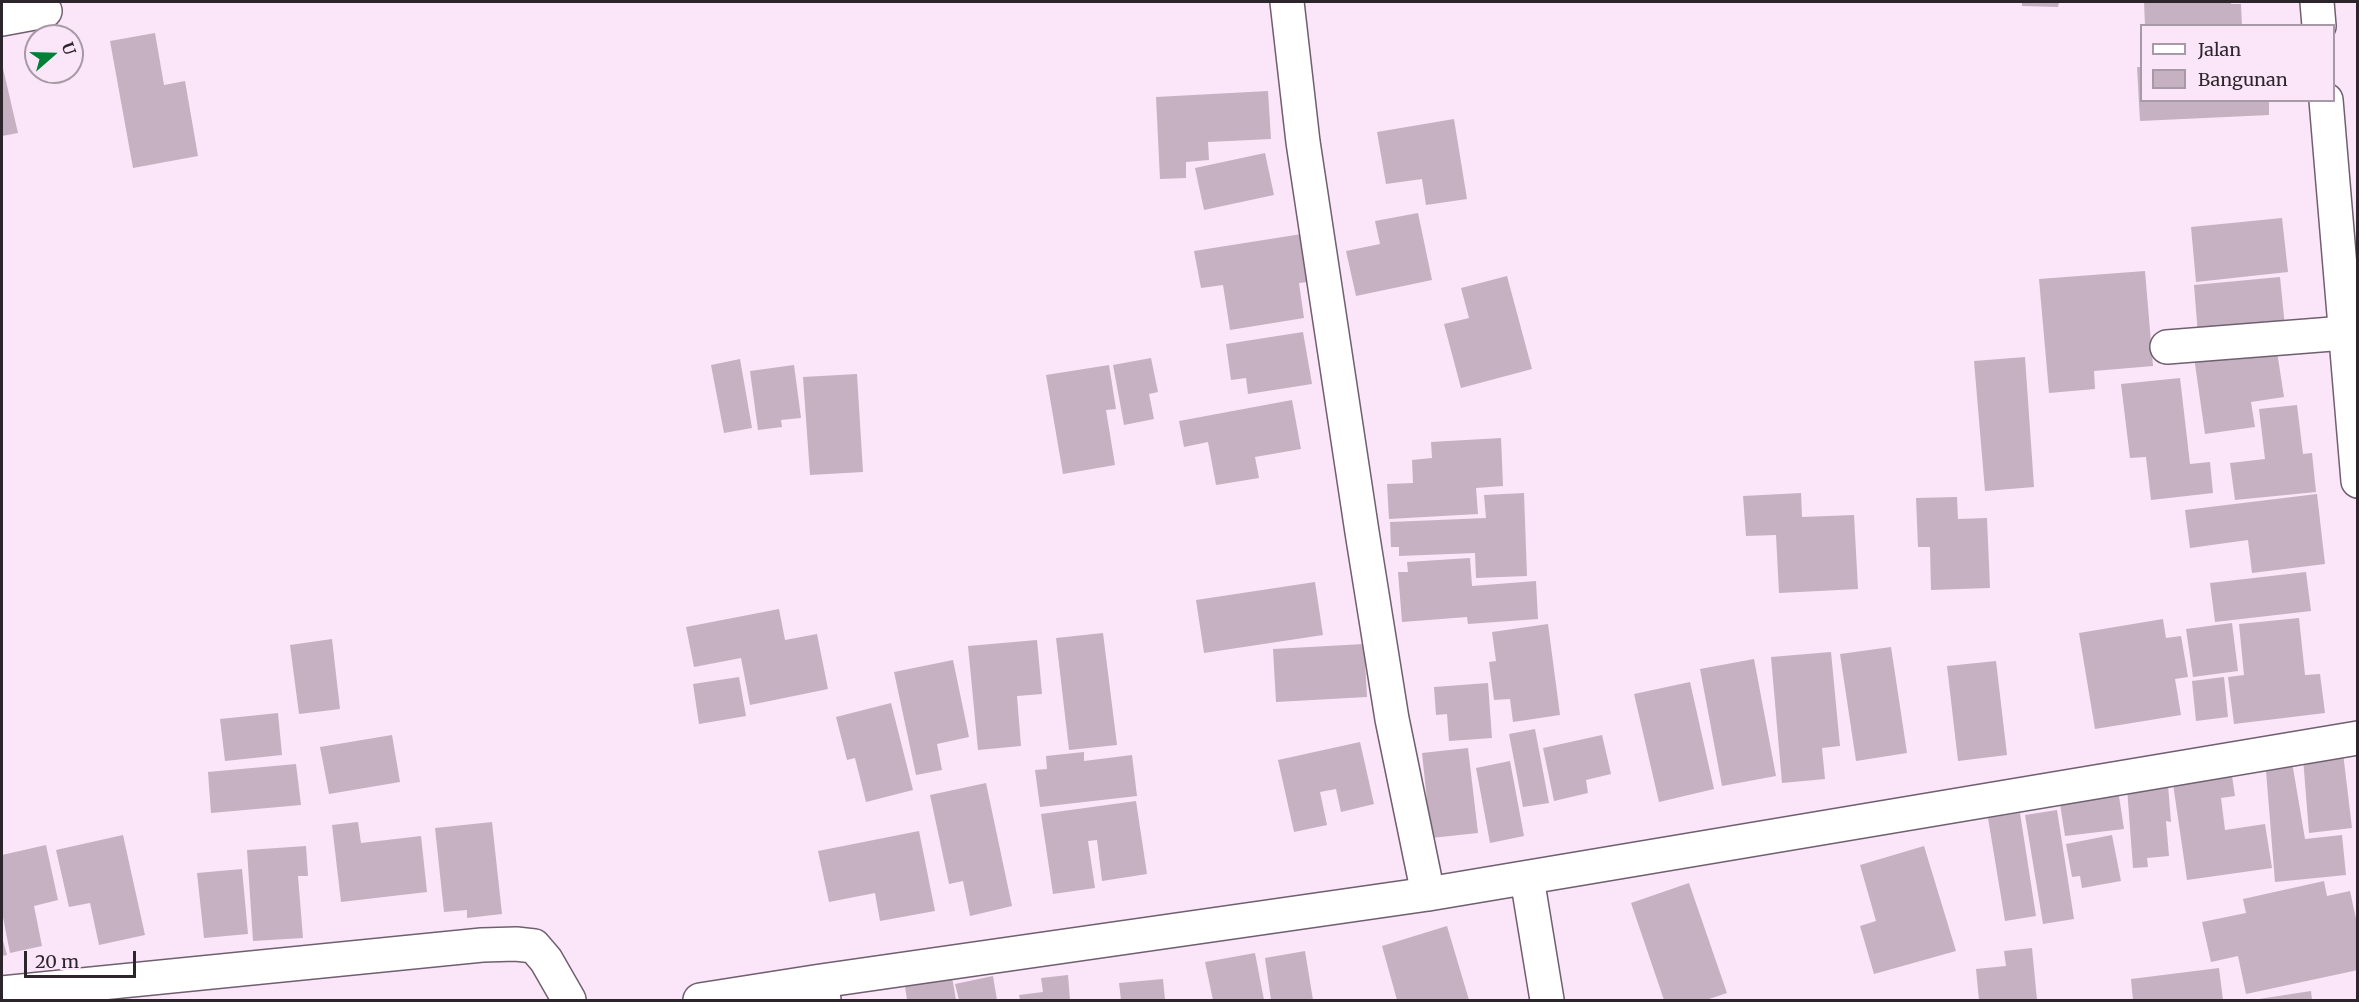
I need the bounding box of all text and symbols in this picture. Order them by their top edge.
north arrow [24,24,84,84]
legend [2140,24,2335,102]
text: Jalan [2198,38,2241,61]
text: U [58,40,80,58]
text: Bangunan [2198,68,2288,91]
scale bar [27,939,140,977]
text: 20 m [35,950,79,973]

